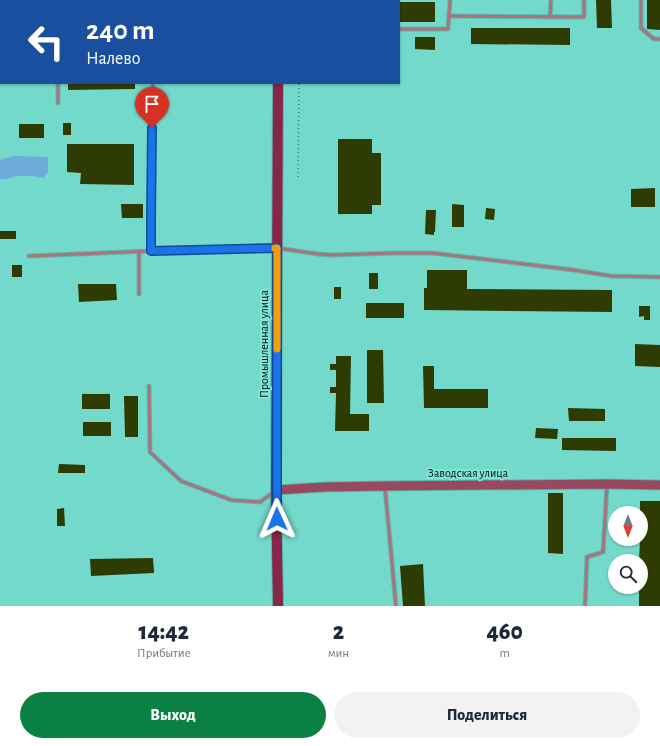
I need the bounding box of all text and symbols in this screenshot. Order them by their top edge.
icon: left [20,16,72,68]
text: 240 m [86,17,155,45]
text: Налево [86,50,140,68]
pin [135,87,169,128]
icon: arrive [141,93,163,115]
street label: Промышленная улица [258,289,271,398]
street label: Заводская улица [428,467,509,480]
position arrow [256,498,298,540]
north arrow [608,506,648,546]
map controls [608,506,648,594]
button: search [608,554,648,594]
text: 14:42 [139,620,189,644]
text: 2 [333,620,344,644]
text: 460 [486,620,523,644]
text: Прибытие [137,647,191,660]
text: мин [328,647,349,660]
text: m [499,647,510,660]
button: Выход [20,692,326,738]
button: Поделиться [334,692,640,738]

